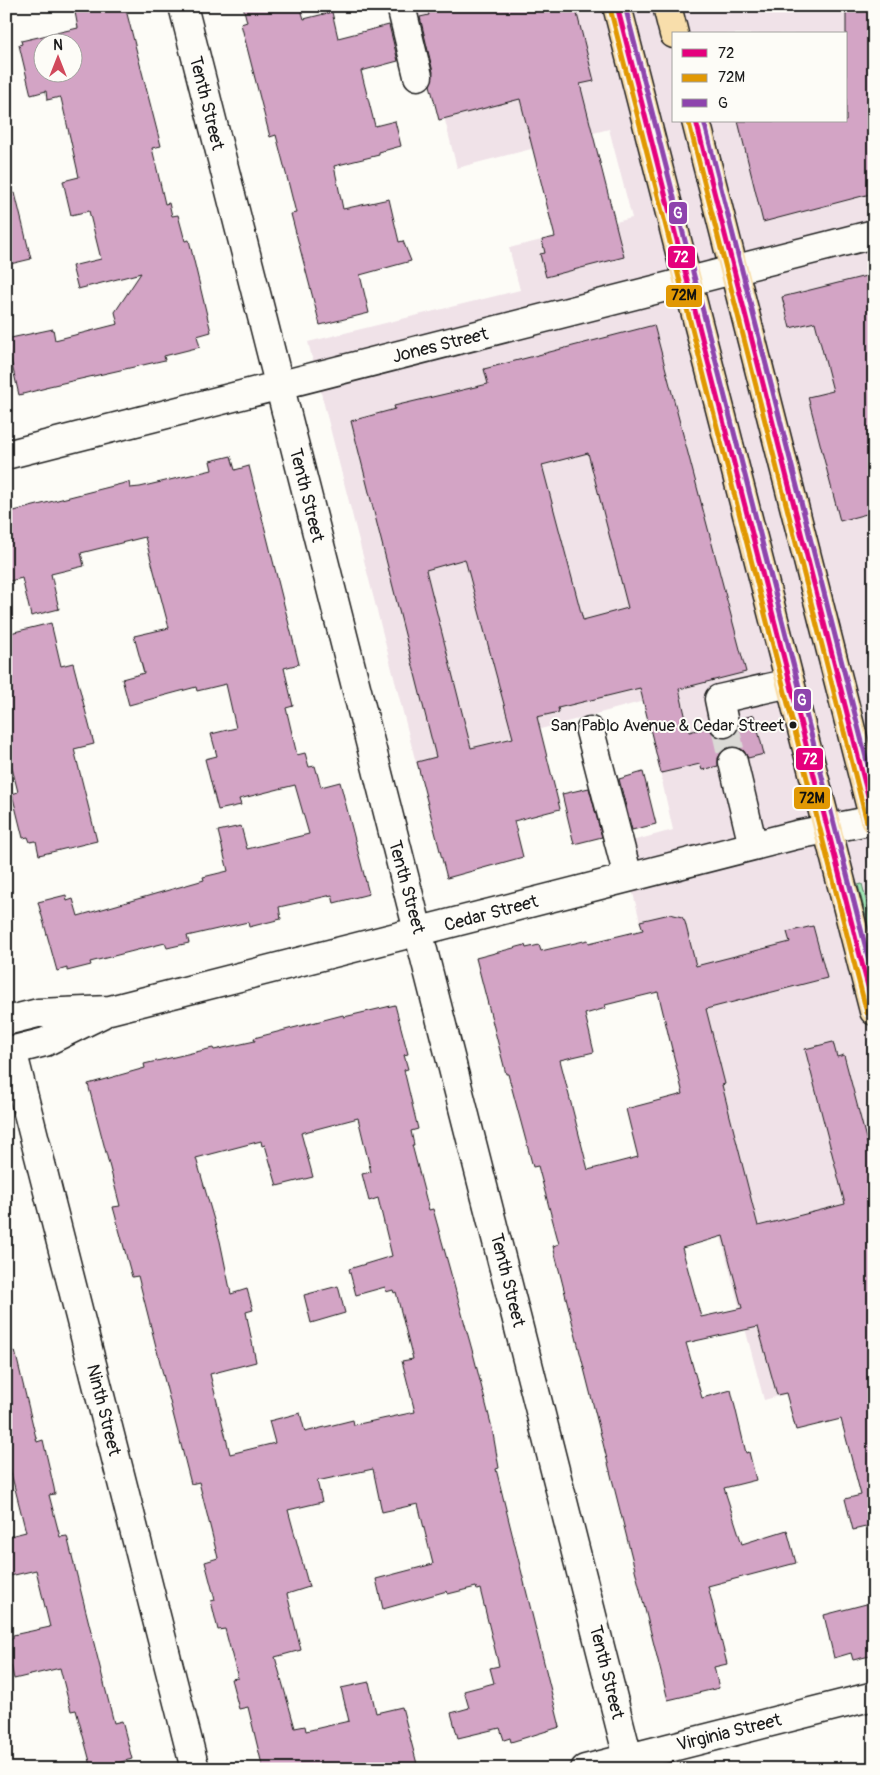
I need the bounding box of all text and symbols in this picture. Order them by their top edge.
north arrow [32,32,82,82]
legend [672,32,848,122]
text: N [53,37,63,54]
text: 72 [718,44,734,63]
street label: Tenth Street [184,54,229,153]
text: 72M [718,68,745,87]
text: G [718,94,728,113]
line badge: G [668,201,688,225]
text: G [673,205,683,222]
line badge: 72 [667,245,696,269]
text: 72 [673,249,689,266]
line badge: 72M [665,284,703,308]
text: 72M [671,287,697,304]
street label: Jones Street [390,322,491,368]
street label: Tenth Street [284,446,329,545]
line badge: G [793,688,812,712]
text: G [797,692,807,709]
place label: San Pablo Avenue & Cedar Street [550,715,784,736]
marker: San Pablo Avenue & Cedar Street [788,720,798,730]
line badge: 72 [795,747,824,771]
text: 72 [802,751,818,768]
line badge: 72M [793,786,831,810]
text: 72M [799,790,825,807]
street label: Tenth Street [383,838,430,937]
street label: Cedar Street [442,890,541,937]
street label: Tenth Street [485,1231,530,1330]
street label: Ninth Street [81,1362,126,1459]
street label: Tenth Street [584,1623,629,1722]
street label: Virginia Street [674,1708,785,1757]

